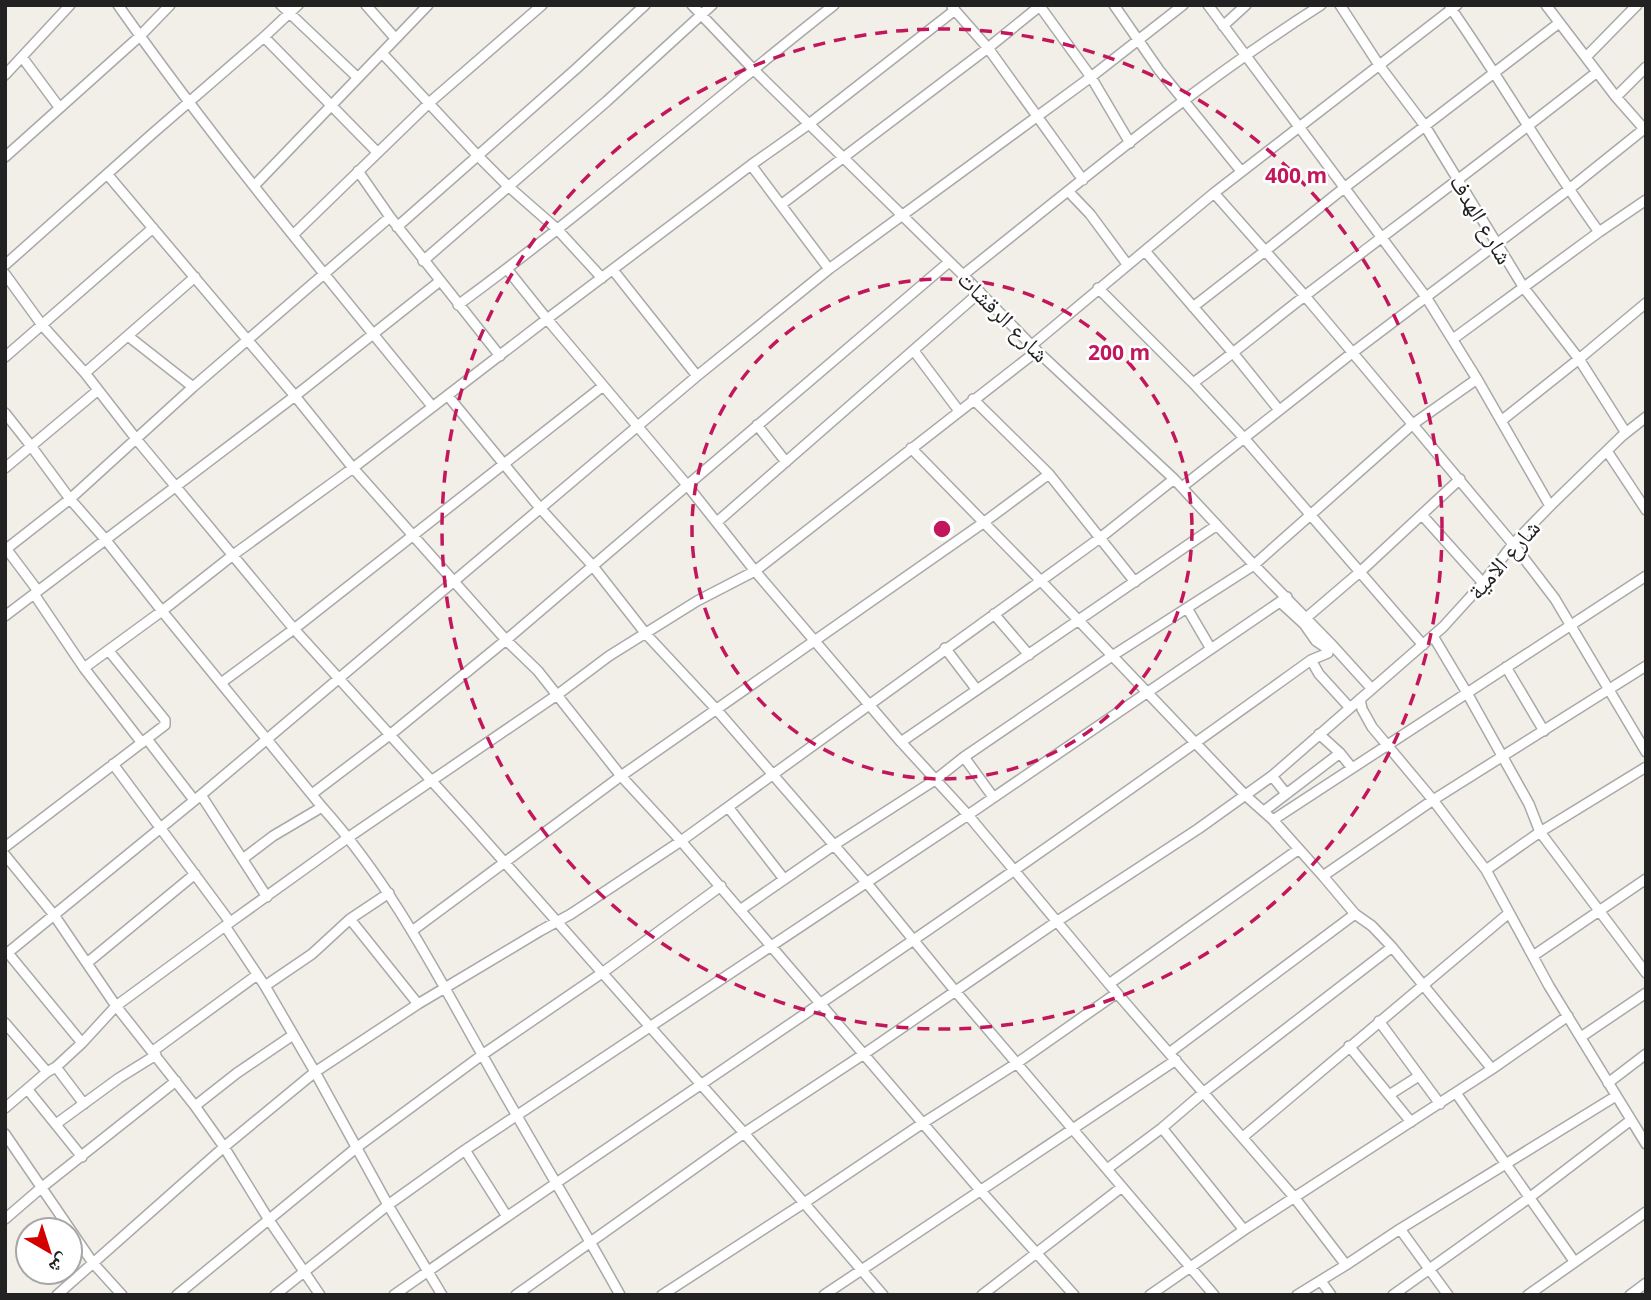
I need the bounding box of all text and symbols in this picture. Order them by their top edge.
text: 400 m [1265,161,1327,189]
street label: شارع الهدف [1443,168,1521,270]
street label: شارع الرقشات [951,263,1057,369]
text: 200 m [1088,338,1150,366]
street label: شارع الامية [1459,512,1547,606]
centre of rings [930,517,954,541]
north arrow [14,1216,84,1286]
text: ش [44,1248,76,1281]

